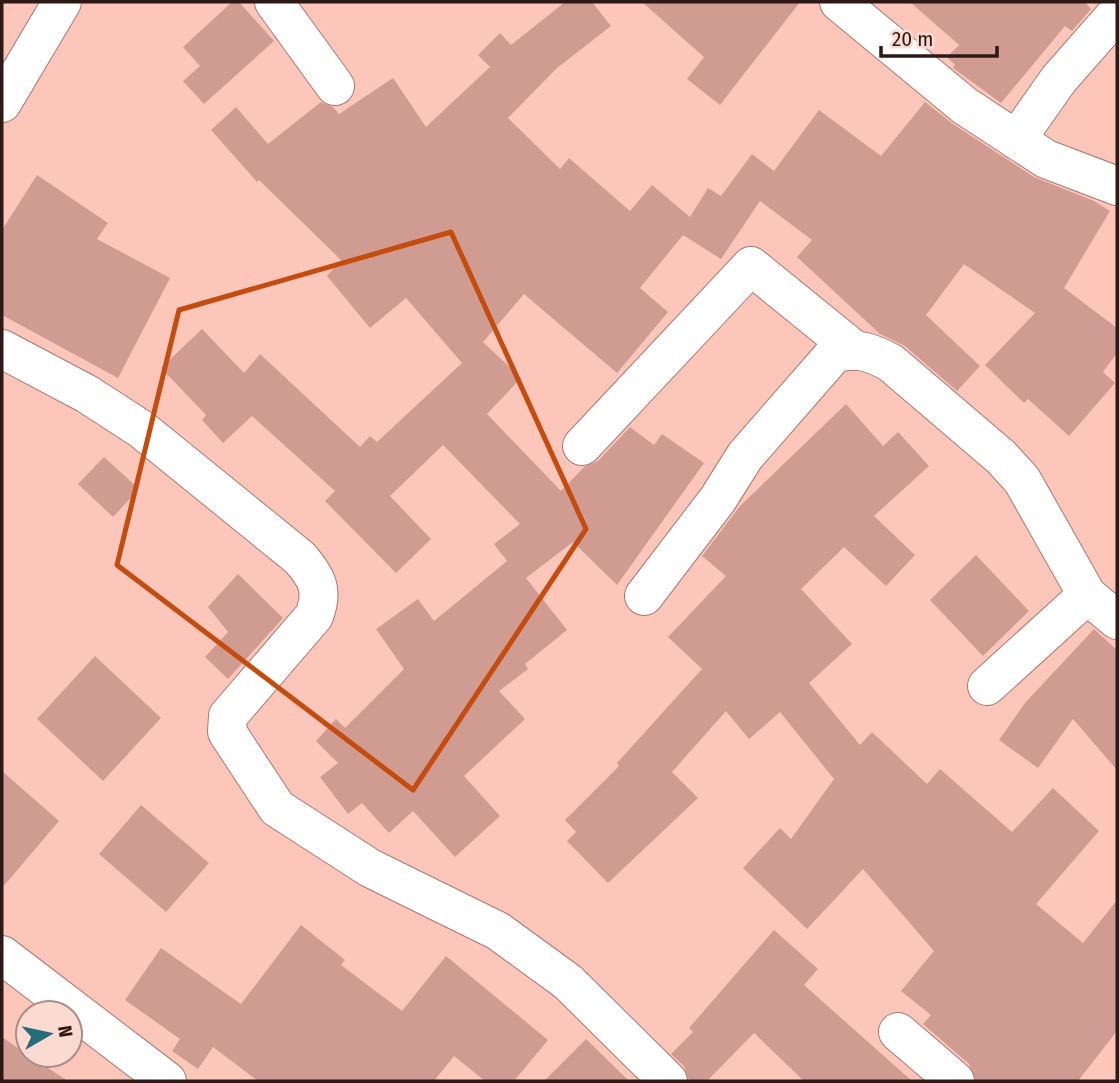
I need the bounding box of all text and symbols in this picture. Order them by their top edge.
scale bar [881,14,996,58]
text: 20 m [892,26,933,52]
north arrow [14,999,84,1069]
text: N [53,1024,78,1039]

